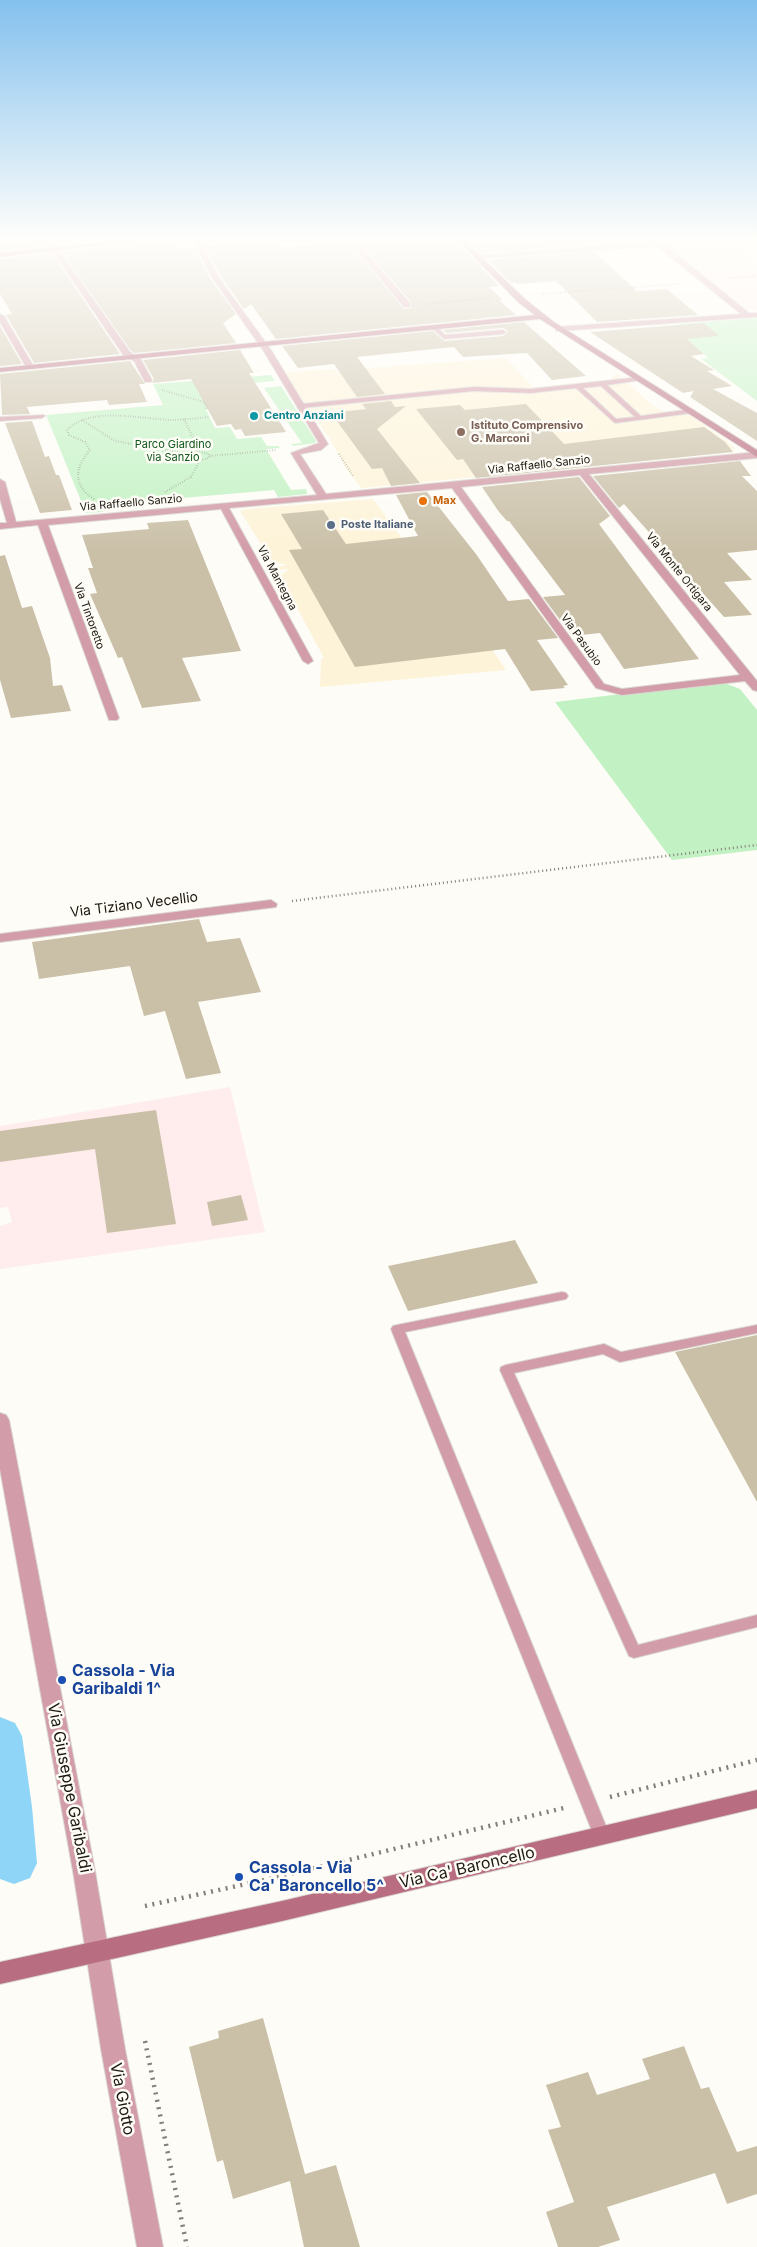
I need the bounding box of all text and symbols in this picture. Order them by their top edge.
place label: Centro Anziani [264,409,344,423]
marker: Centro Anziani [248,410,260,422]
place label: Istituto Comprensivo G. Marconi [471,419,583,445]
marker: Istituto Comprensivo G. Marconi [455,426,467,438]
park label: Parco Giardino via Sanzio [135,438,211,464]
street label: Via Raffaello Sanzio [487,453,591,477]
street label: Via Raffaello Sanzio [79,492,183,514]
place label: Max [433,494,456,508]
marker: Max [417,495,429,507]
place label: Poste Italiane [341,518,413,532]
marker: Poste Italiane [325,519,337,531]
street label: Via Monte Ortigara [643,530,715,614]
street label: Via Mantegna [254,543,300,613]
street label: Via Tintoretto [71,581,107,651]
street label: Via Pasubio [558,611,604,669]
street label: Via Tiziano Vecellio [69,889,199,921]
place label: Cassola - Via Garibaldi 1^ [72,1661,175,1699]
marker: Cassola - Via Garibaldi 1^ [56,1674,68,1686]
street label: Via Giuseppe Garibaldi [43,1702,95,1874]
street label: Via Ca' Baroncello [397,1843,537,1893]
place label: Cassola - Via Ca' Baroncello 5^ [249,1858,384,1896]
marker: Cassola - Via Ca' Baroncello 5^ [233,1871,245,1883]
street label: Via Giotto [106,2061,138,2137]

